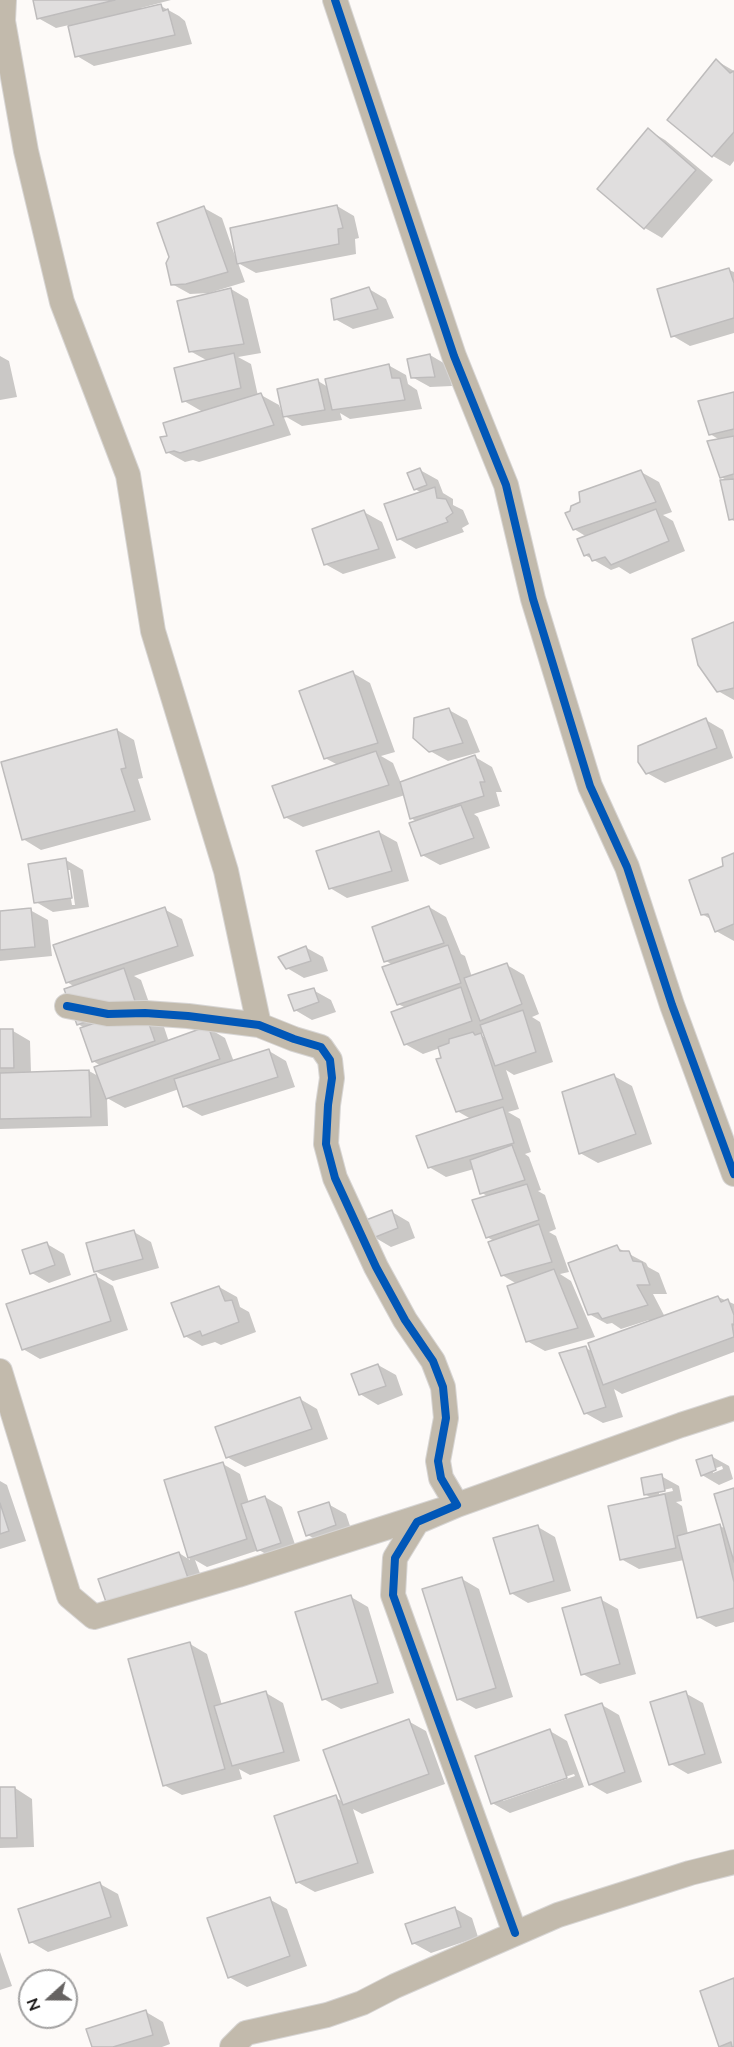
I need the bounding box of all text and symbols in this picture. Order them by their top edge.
north arrow [18,1969,78,2029]
text: N [22,1996,45,2014]

